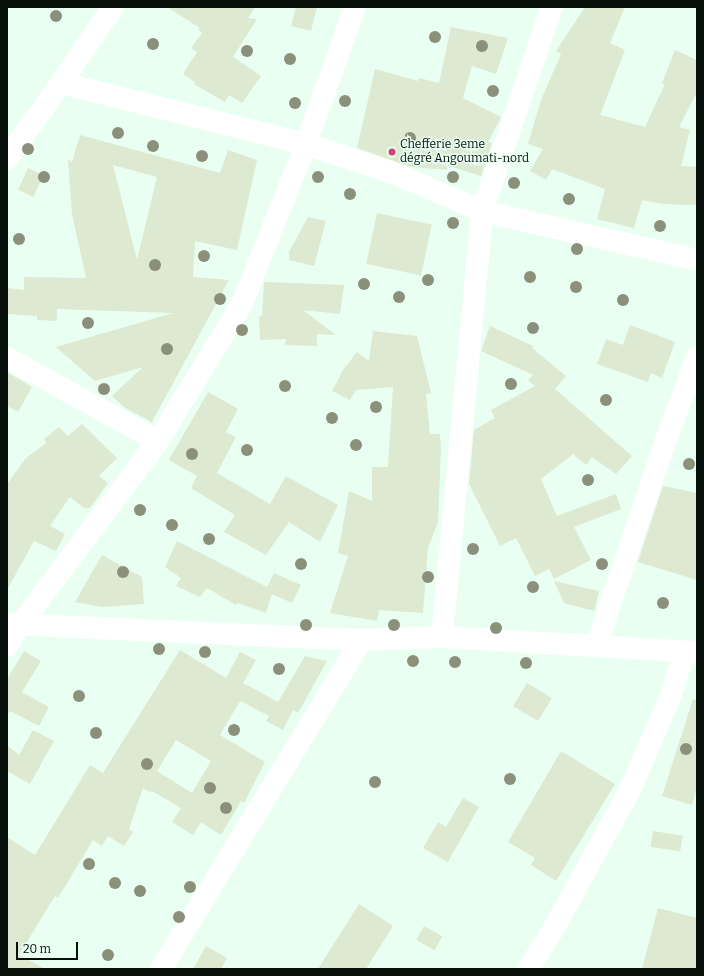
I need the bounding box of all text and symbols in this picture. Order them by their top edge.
place label: Chefferie 3eme dégré Angoumati-nord [400,138,529,166]
marker: Chefferie 3eme dégré Angoumati-nord [387,147,397,157]
scale bar [18,934,80,960]
text: 20 m [23,942,51,956]

